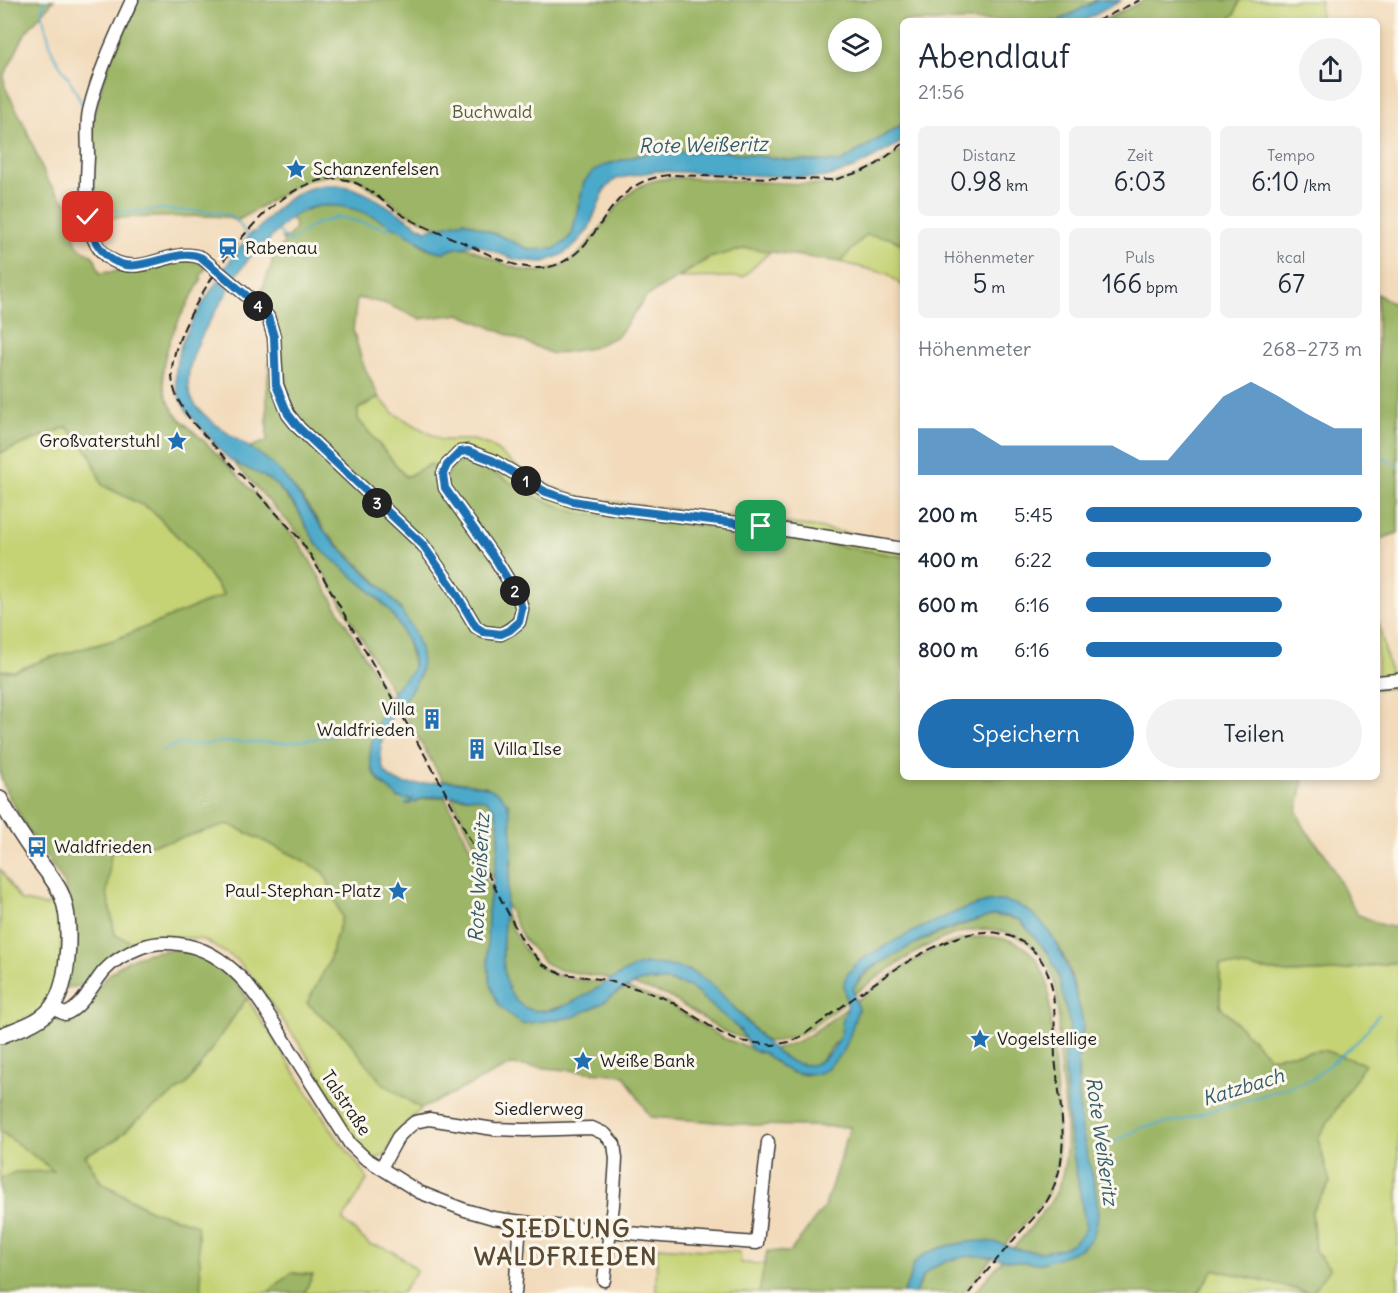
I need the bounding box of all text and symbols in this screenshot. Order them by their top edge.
map controls [828,18,882,72]
button: layers [828,18,882,72]
text: Abendlauf [918,35,1070,77]
button: share [1299,38,1362,101]
text: 21:56 [918,79,964,104]
park label: Buchwald [452,100,533,123]
water label: Rote Weißeritz [638,131,770,158]
text: Distanz [962,145,1016,165]
text: Zeit [1127,145,1153,165]
text: Tempo [1267,145,1315,165]
place icon: Schanzenfelsen [284,157,308,181]
place label: Schanzenfelsen [313,157,439,180]
text: 0.98 [950,165,1002,198]
text: 6:03 [1114,165,1166,198]
text: 6:10 [1251,165,1299,198]
text: km [1002,175,1028,195]
text: /km [1299,175,1331,195]
pin [62,191,113,242]
icon: check [71,200,104,233]
station icon: Rabenau [216,236,240,260]
place label: Rabenau [245,236,317,259]
text: Höhenmeter [944,247,1034,267]
text: Puls [1125,247,1155,267]
text: kcal [1277,247,1305,267]
text: 5 [973,267,988,300]
text: 166 [1102,267,1142,300]
text: 67 [1277,267,1305,300]
text: m [988,277,1005,297]
text: bpm [1142,277,1178,297]
pin: 4 [243,291,273,321]
text: 4 [253,296,263,316]
text: Höhenmeter [918,336,1031,361]
text: 268–273 m [1262,336,1362,361]
place label: Großvaterstuhl [39,429,160,452]
place icon: Großvaterstuhl [165,429,189,453]
pin: 1 [511,466,541,496]
text: 1 [523,471,529,491]
pin: 3 [362,488,392,518]
text: 3 [372,493,382,513]
pin [735,500,786,551]
text: 200 m [918,502,978,527]
text: 5:45 [1014,502,1053,527]
icon: arrive [744,509,777,542]
text: 400 m [918,547,978,572]
text: 6:22 [1014,547,1052,572]
pin: 2 [500,576,530,606]
text: 2 [511,581,519,601]
text: 600 m [918,592,978,617]
text: 6:16 [1014,592,1050,617]
text: 800 m [918,637,978,662]
text: 6:16 [1014,637,1050,662]
place label: Villa Waldfrieden [317,697,415,741]
button: Speichern [918,699,1134,768]
button: Teilen [1146,699,1362,768]
building icon: Villa Waldfrieden [420,707,444,731]
building icon: Villa Ilse [465,737,489,761]
place label: Villa Ilse [494,737,562,760]
water label: Rote Weißeritz [463,810,494,943]
bus stop icon: Waldfrieden [25,835,49,859]
place label: Waldfrieden [54,835,152,858]
place label: Paul-Stephan-Platz [225,879,381,902]
place icon: Paul-Stephan-Platz [386,879,410,903]
place icon: Vogelstellige [968,1027,992,1051]
place label: Vogelstellige [997,1027,1097,1050]
place icon: Weiße Bank [571,1049,595,1073]
place label: Weiße Bank [600,1049,695,1072]
water label: Katzbach [1199,1062,1287,1111]
street label: Talstraße [316,1066,377,1140]
water label: Rote Weißeritz [1081,1075,1124,1209]
street label: Siedlerweg [494,1097,584,1120]
district label: SIEDLUNG WALDFRIEDEN [474,1213,658,1271]

